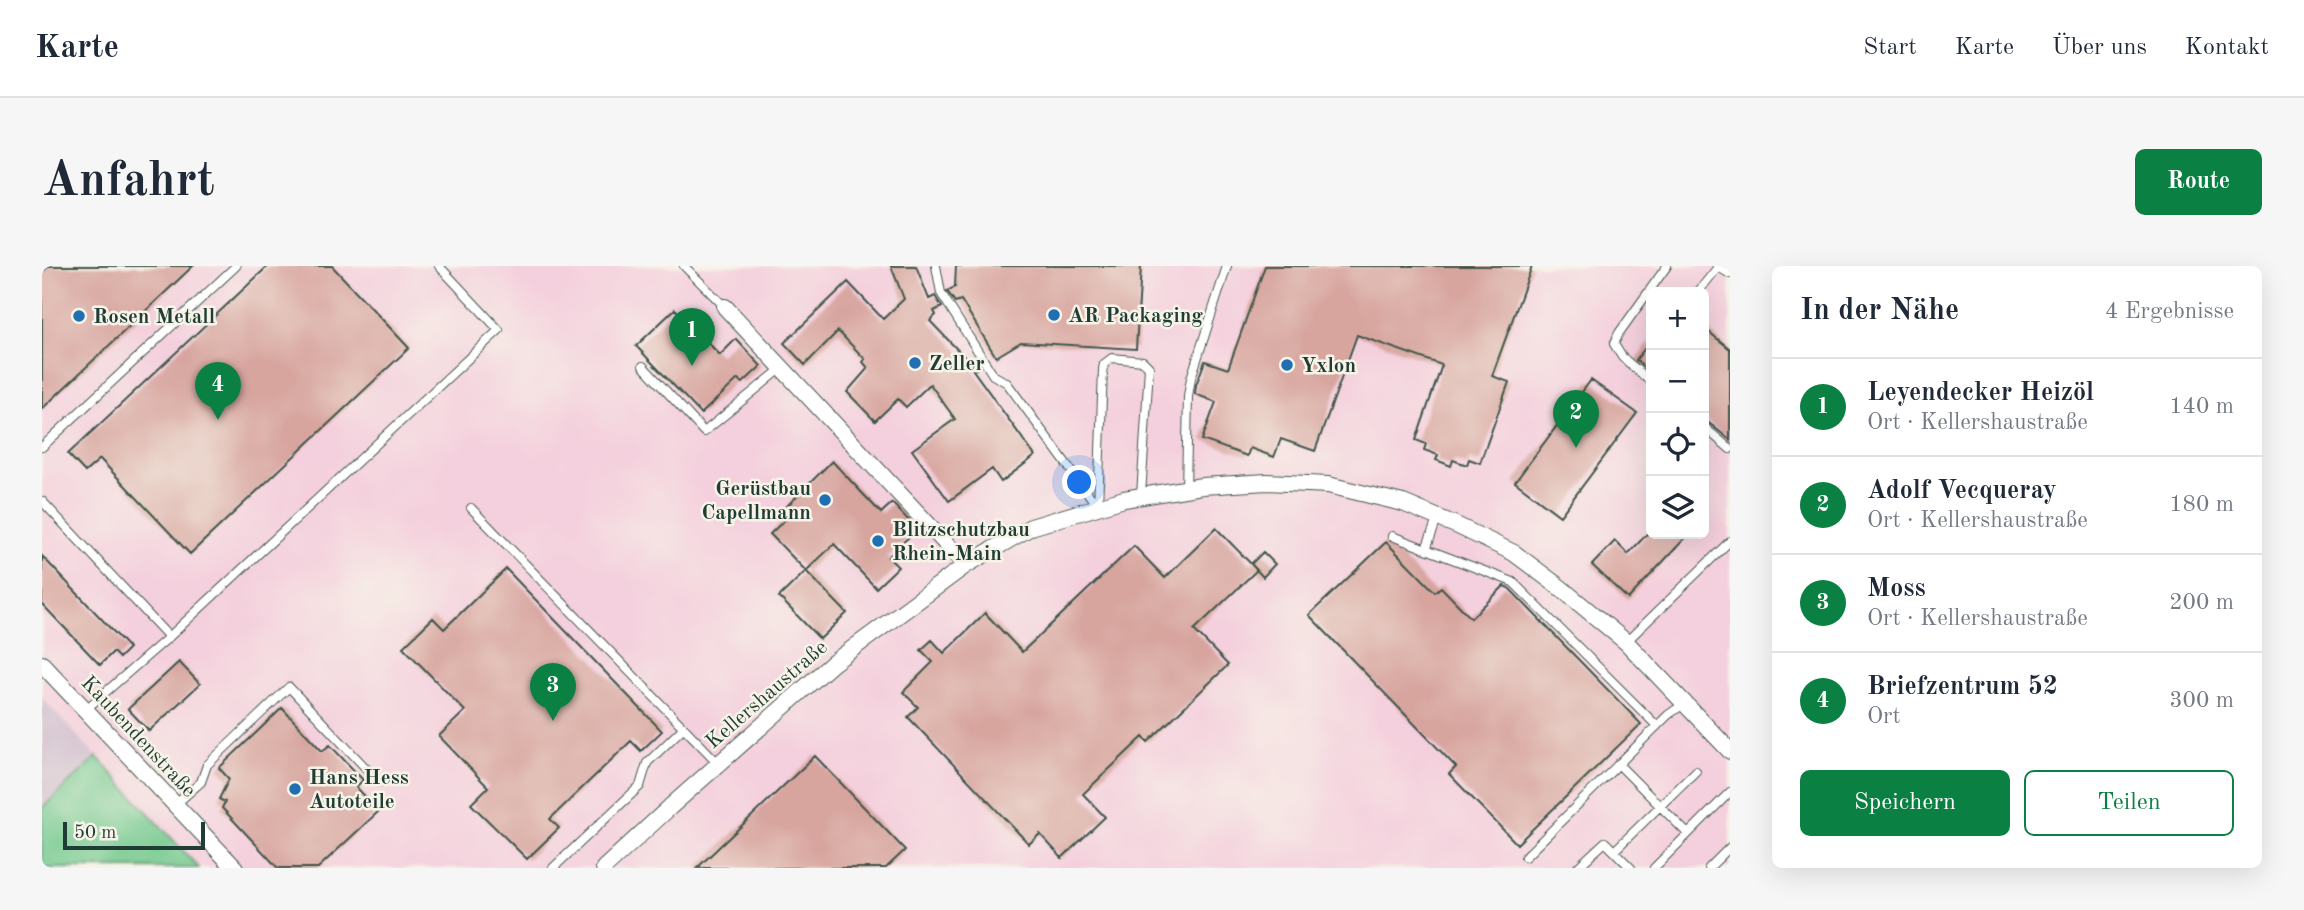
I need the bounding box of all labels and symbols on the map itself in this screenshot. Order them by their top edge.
place label: AR Packaging [1068,306,1203,327]
place label: Rosen Metall [93,307,215,328]
marker: AR Packaging [1046,307,1062,323]
marker: Rosen Metall [71,308,87,324]
pin: 1 [669,308,715,366]
place label: Zeller [929,354,985,375]
marker: Zeller [907,355,923,371]
place label: Yxlon [1301,356,1356,377]
marker: Yxlon [1279,357,1295,373]
pin: 4 [195,362,241,420]
pin: 2 [1553,390,1599,448]
your location [1062,465,1096,499]
place label: Gerüstbau Capellmann [701,479,811,524]
marker: Gerüstbau Capellmann [817,492,833,508]
place label: Blitzschutzbau Rhein-Main [892,520,1030,565]
marker: Blitzschutzbau Rhein-Main [870,533,886,549]
street label: Kellershaustraße [702,637,832,753]
pin: 3 [530,663,576,721]
street label: Kaubendenstraße [77,672,199,802]
place label: Hans Hess Autoteile [309,768,409,813]
marker: Hans Hess Autoteile [287,781,303,797]
scale bar [63,819,205,851]

